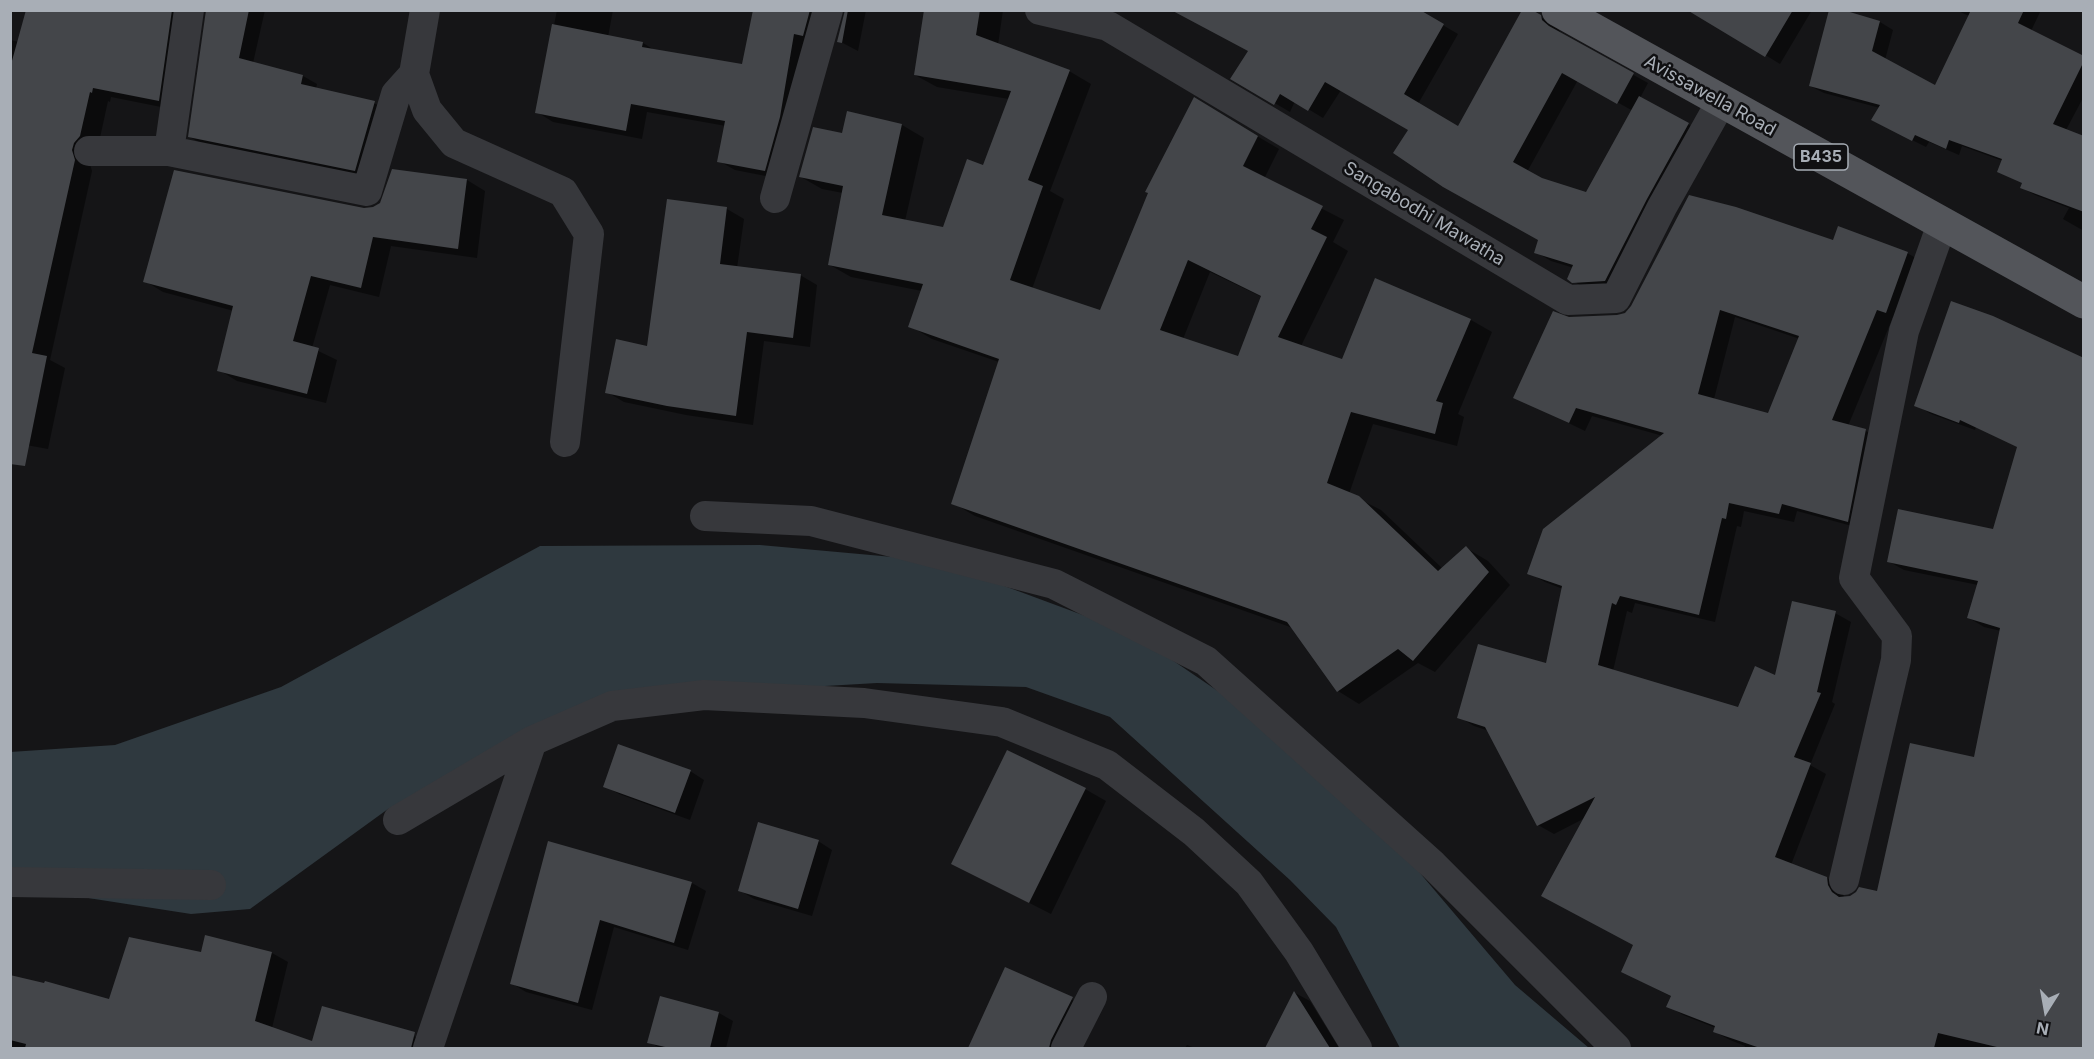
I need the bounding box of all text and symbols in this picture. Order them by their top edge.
street label: Avissawella Road [1640,51,1780,141]
road number: B435 [1794,144,1848,170]
street label: Sangabodhi Mawatha [1339,157,1509,271]
north arrow [2016,981,2076,1041]
text: N [2035,1018,2050,1040]

